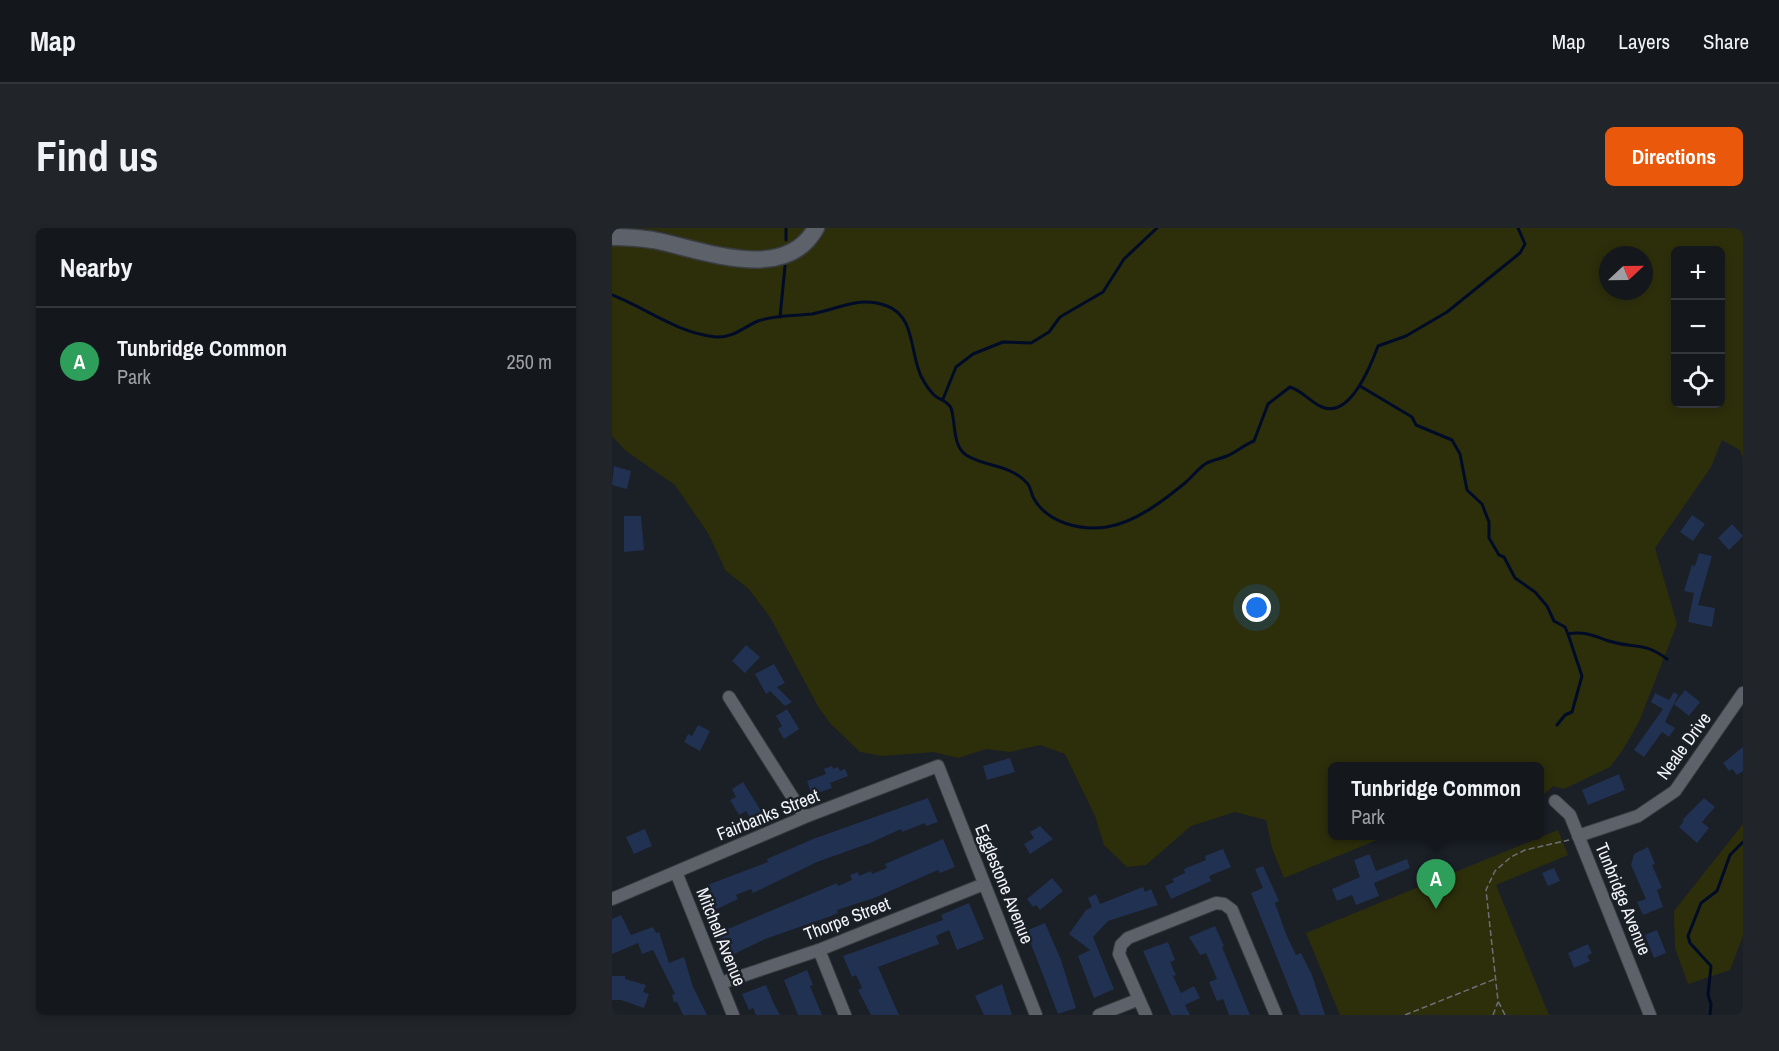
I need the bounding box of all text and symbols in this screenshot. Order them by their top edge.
text: Map [30,22,76,60]
text: Map [1552,27,1585,56]
text: Layers [1618,27,1670,56]
text: Share [1703,27,1749,56]
button: Directions [1605,127,1743,186]
text: Find us [36,128,158,184]
north arrow [1599,246,1653,300]
map controls [1671,246,1725,408]
button: + [1671,246,1725,300]
text: Nearby [60,250,132,285]
button: − [1671,300,1725,354]
text: Tunbridge Common [117,333,287,363]
text: A [74,348,85,375]
text: 250 m [506,348,552,375]
button: locate [1671,354,1725,408]
text: Park [117,363,151,390]
your location [1242,593,1271,622]
street label: Neale Drive [1651,707,1717,785]
popup [1328,762,1544,840]
text: Tunbridge Common [1351,773,1521,803]
street label: Fairbanks Street [713,783,823,846]
text: Park [1351,803,1385,830]
street label: Egglestone Avenue [969,820,1040,947]
street label: Tunbridge Avenue [1590,839,1657,959]
pin: A [1416,860,1456,909]
street label: Mitchell Avenue [690,884,753,990]
street label: Thorpe Street [800,891,893,946]

